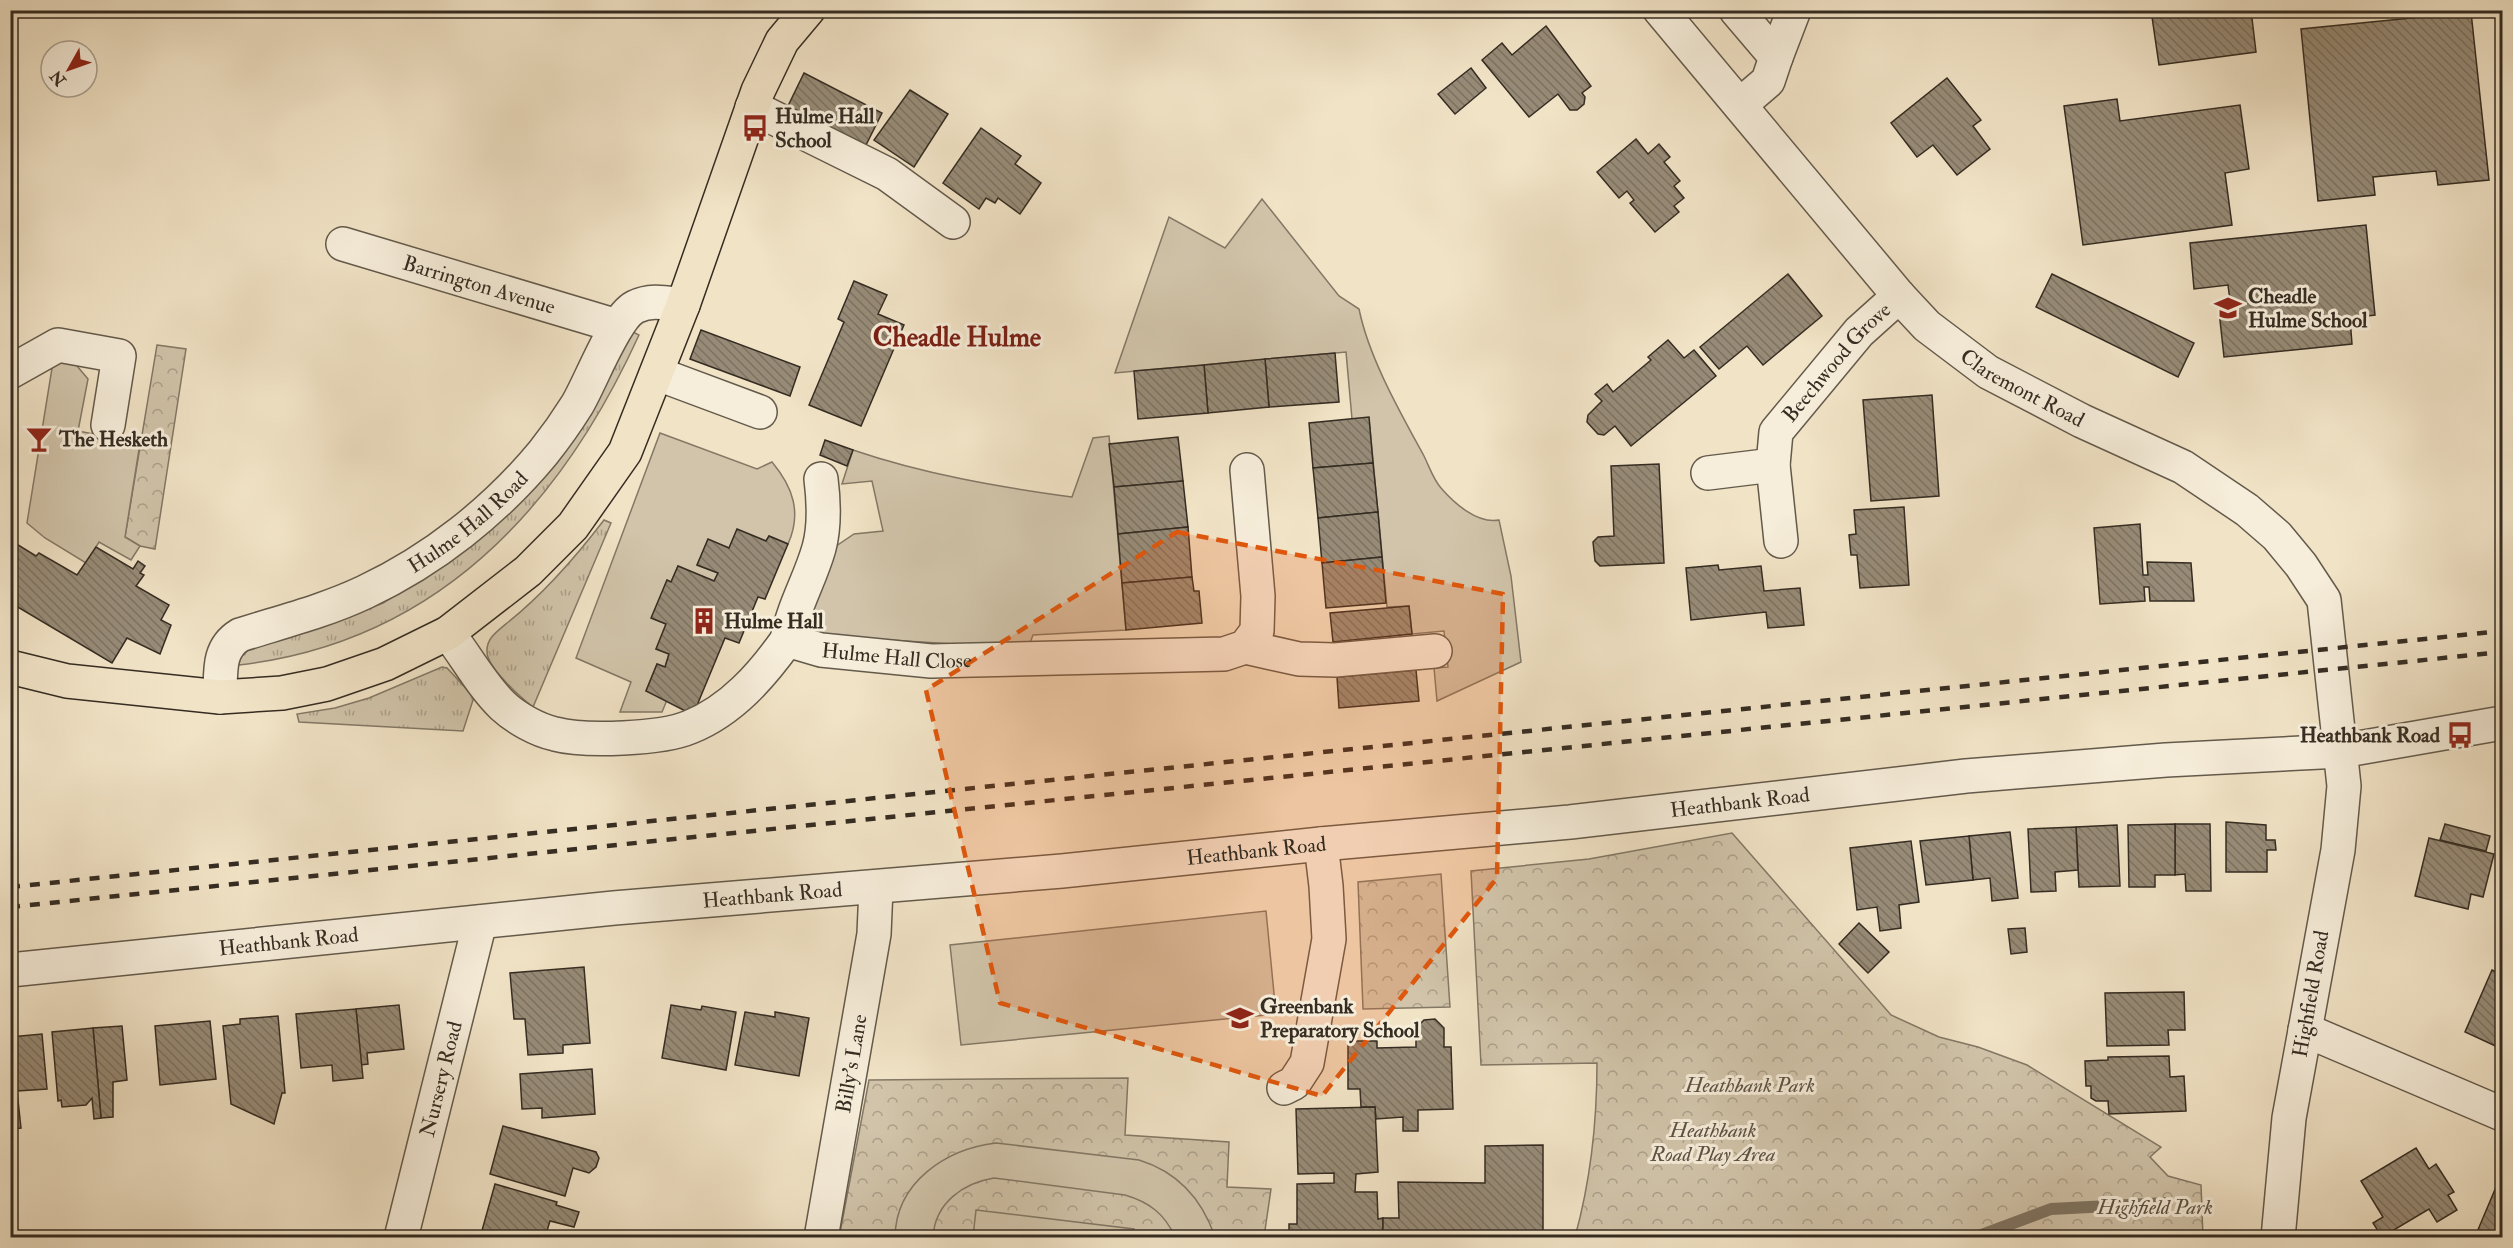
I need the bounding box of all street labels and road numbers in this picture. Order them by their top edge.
street label: Barrington Avenue [400,249,559,320]
street label: Beechwood Grove [1776,296,1897,428]
street label: Claremont Road [1955,342,2090,434]
street label: Hulme Hall Road [403,465,534,579]
street label: Hulme Hall Close [820,637,972,675]
street label: Heathbank Road [1669,781,1812,824]
street label: Heathbank Road [1185,830,1328,871]
street label: Heathbank Road [701,876,844,914]
street label: Heathbank Road [217,921,360,962]
street label: Highfield Road [2287,928,2336,1060]
street label: Billy's Lane [830,1012,873,1115]
street label: Nursery Road [413,1018,468,1140]

